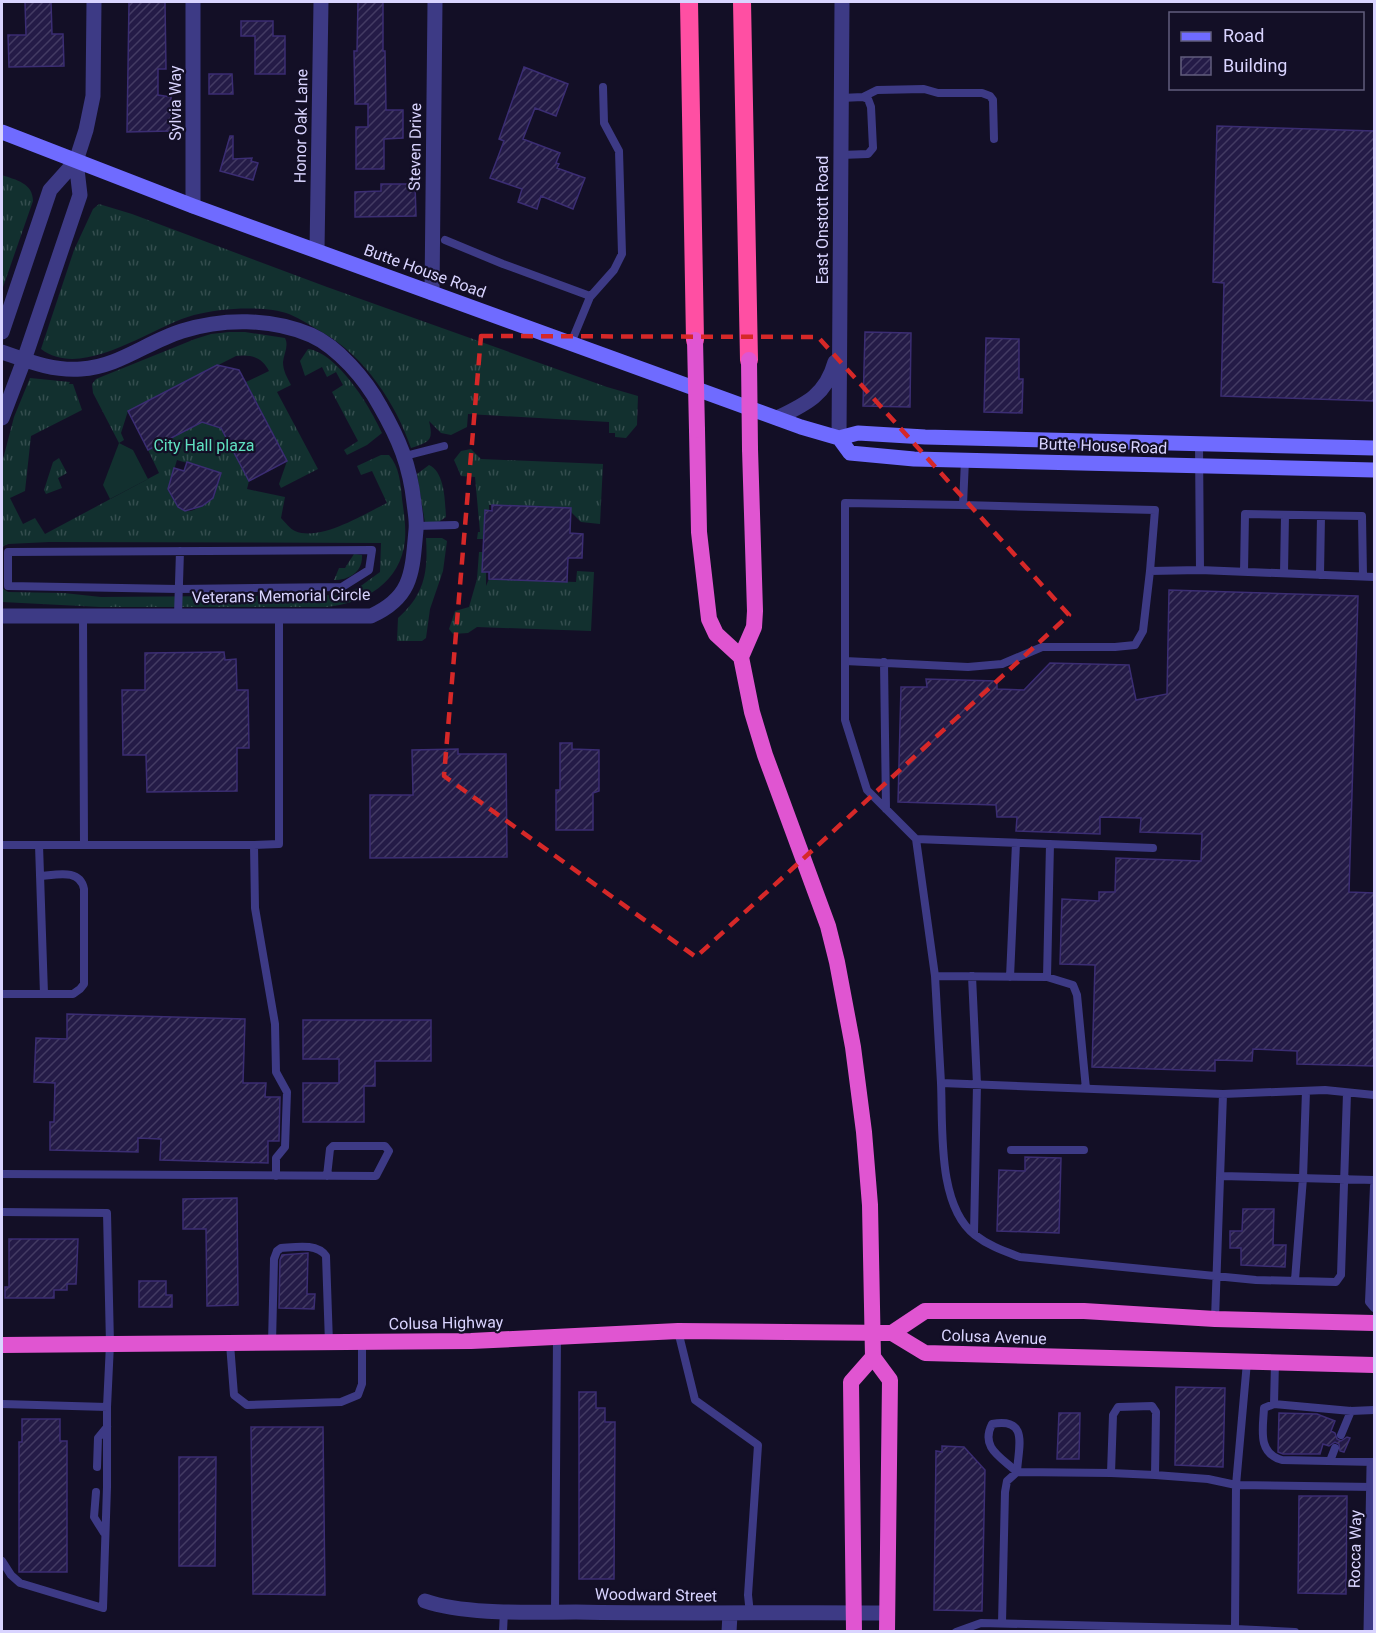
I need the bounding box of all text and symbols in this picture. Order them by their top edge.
legend [1169,12,1364,90]
text: Road [1223,25,1264,46]
text: Building [1223,55,1287,76]
street label: Sylvia Way [166,65,185,141]
street label: Honor Oak Lane [291,69,311,183]
street label: Steven Drive [405,103,425,191]
street label: East Onstott Road [813,156,832,284]
street label: Butte House Road [361,240,489,302]
street label: Butte House Road [1038,434,1168,458]
park label: City Hall plaza [153,436,255,455]
street label: Veterans Memorial Circle [191,585,371,607]
street label: Colusa Highway [389,1312,504,1333]
street label: Colusa Avenue [941,1326,1047,1348]
street label: Rocca Way [1345,1509,1365,1588]
street label: Woodward Street [595,1584,717,1606]

